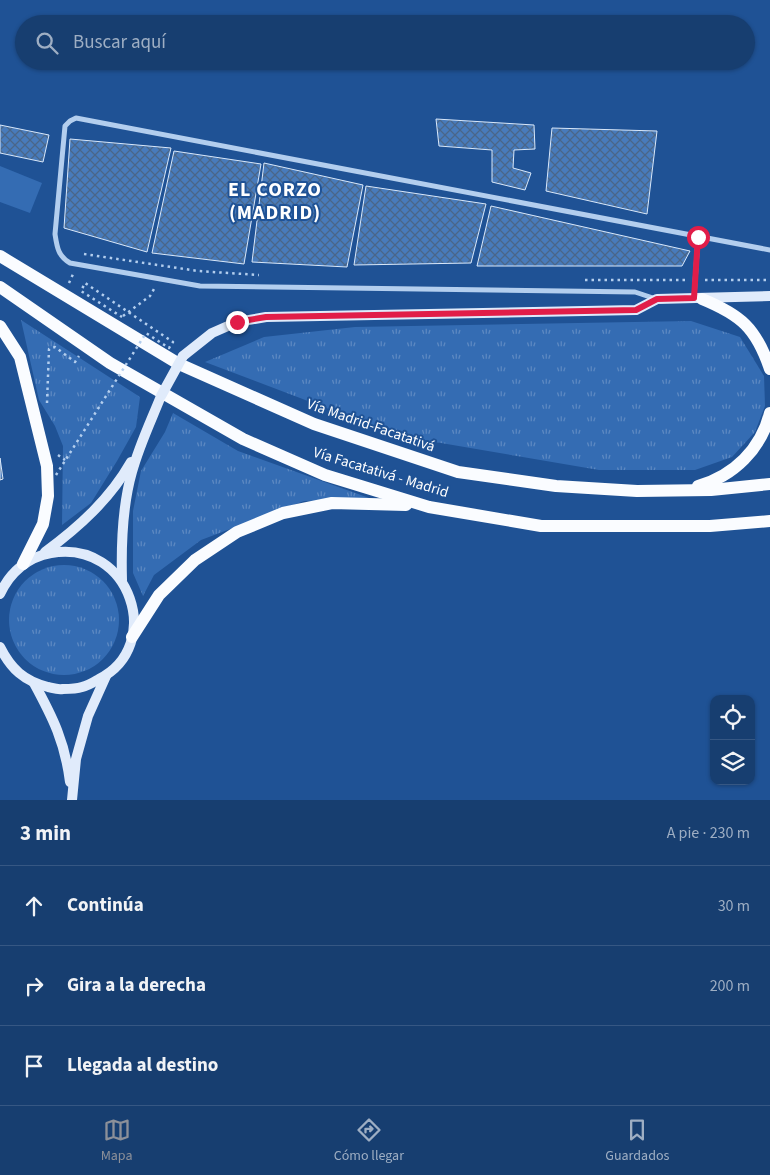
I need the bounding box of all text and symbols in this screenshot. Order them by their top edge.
search box [15,15,755,70]
icon: search [33,29,61,57]
text: Buscar aquí [73,29,166,56]
district label: EL CORZO (MADRID) [228,176,322,227]
route start [687,226,710,249]
route end [226,311,249,334]
street label: Vía Madrid-Facatativá [304,394,438,457]
street label: Vía Facatativá - Madrid [311,442,451,503]
map controls [710,695,755,785]
button: locate [710,695,755,740]
button: layers [710,740,755,785]
text: 3 min [20,818,71,848]
text: A pie · 230 m [667,822,750,844]
icon: ahead [20,892,48,920]
text: Continúa [67,892,144,919]
text: 30 m [718,895,750,917]
icon: right [20,972,48,1000]
text: Gira a la derecha [67,972,206,999]
text: 200 m [710,975,750,997]
icon: arrive [20,1052,48,1080]
text: Llegada al destino [67,1052,218,1079]
tab: Mapa [101,1116,133,1166]
tab: Cómo llegar [334,1116,404,1166]
tab: Guardados [605,1116,669,1166]

